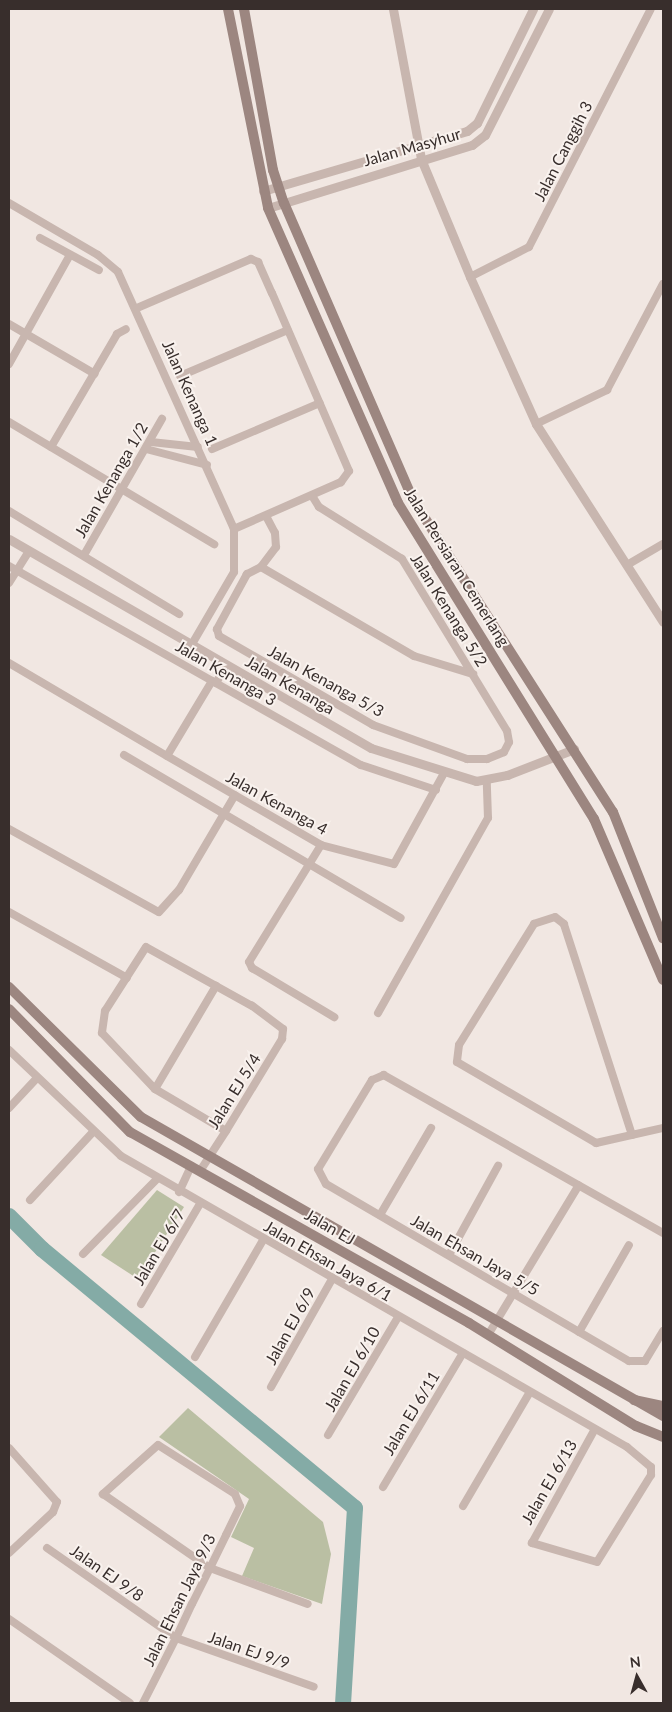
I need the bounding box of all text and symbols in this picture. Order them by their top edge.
street label: Jalan Canggih 3 [530,98,596,204]
street label: Jalan Masyhur [361,124,463,170]
street label: Jalan Kenanga 1 [158,337,222,449]
street label: Jalan Kenanga 1/2 [70,419,152,541]
street label: Jalan Persiaran Cemerlang [400,484,514,650]
street label: Jalan Kenanga 5/2 [407,550,491,670]
street label: Jalan Kenanga 3 [172,636,280,710]
street label: Jalan Kenanga 5/3 [265,641,387,721]
street label: Jalan Kenanga [242,652,338,718]
street label: Jalan Kenanga 4 [223,767,331,839]
street label: Jalan EJ 5/4 [203,1050,265,1132]
street label: Jalan EJ [301,1205,359,1249]
street label: Jalan EJ 6/7 [129,1206,189,1288]
street label: Jalan Ehsan Jaya 5/5 [407,1210,543,1300]
street label: Jalan Ehsan Jaya 6/1 [260,1216,396,1306]
street label: Jalan EJ 6/9 [261,1284,319,1368]
street label: Jalan EJ 6/10 [320,1323,384,1415]
street label: Jalan EJ 6/11 [378,1368,444,1458]
street label: Jalan EJ 6/13 [517,1436,581,1528]
street label: Jalan Ehsan Jaya 9/3 [139,1531,219,1669]
street label: Jalan EJ 9/8 [67,1541,147,1605]
street label: Jalan EJ 9/9 [206,1627,292,1673]
north arrow [612,1652,662,1702]
text: N [629,1653,641,1671]

